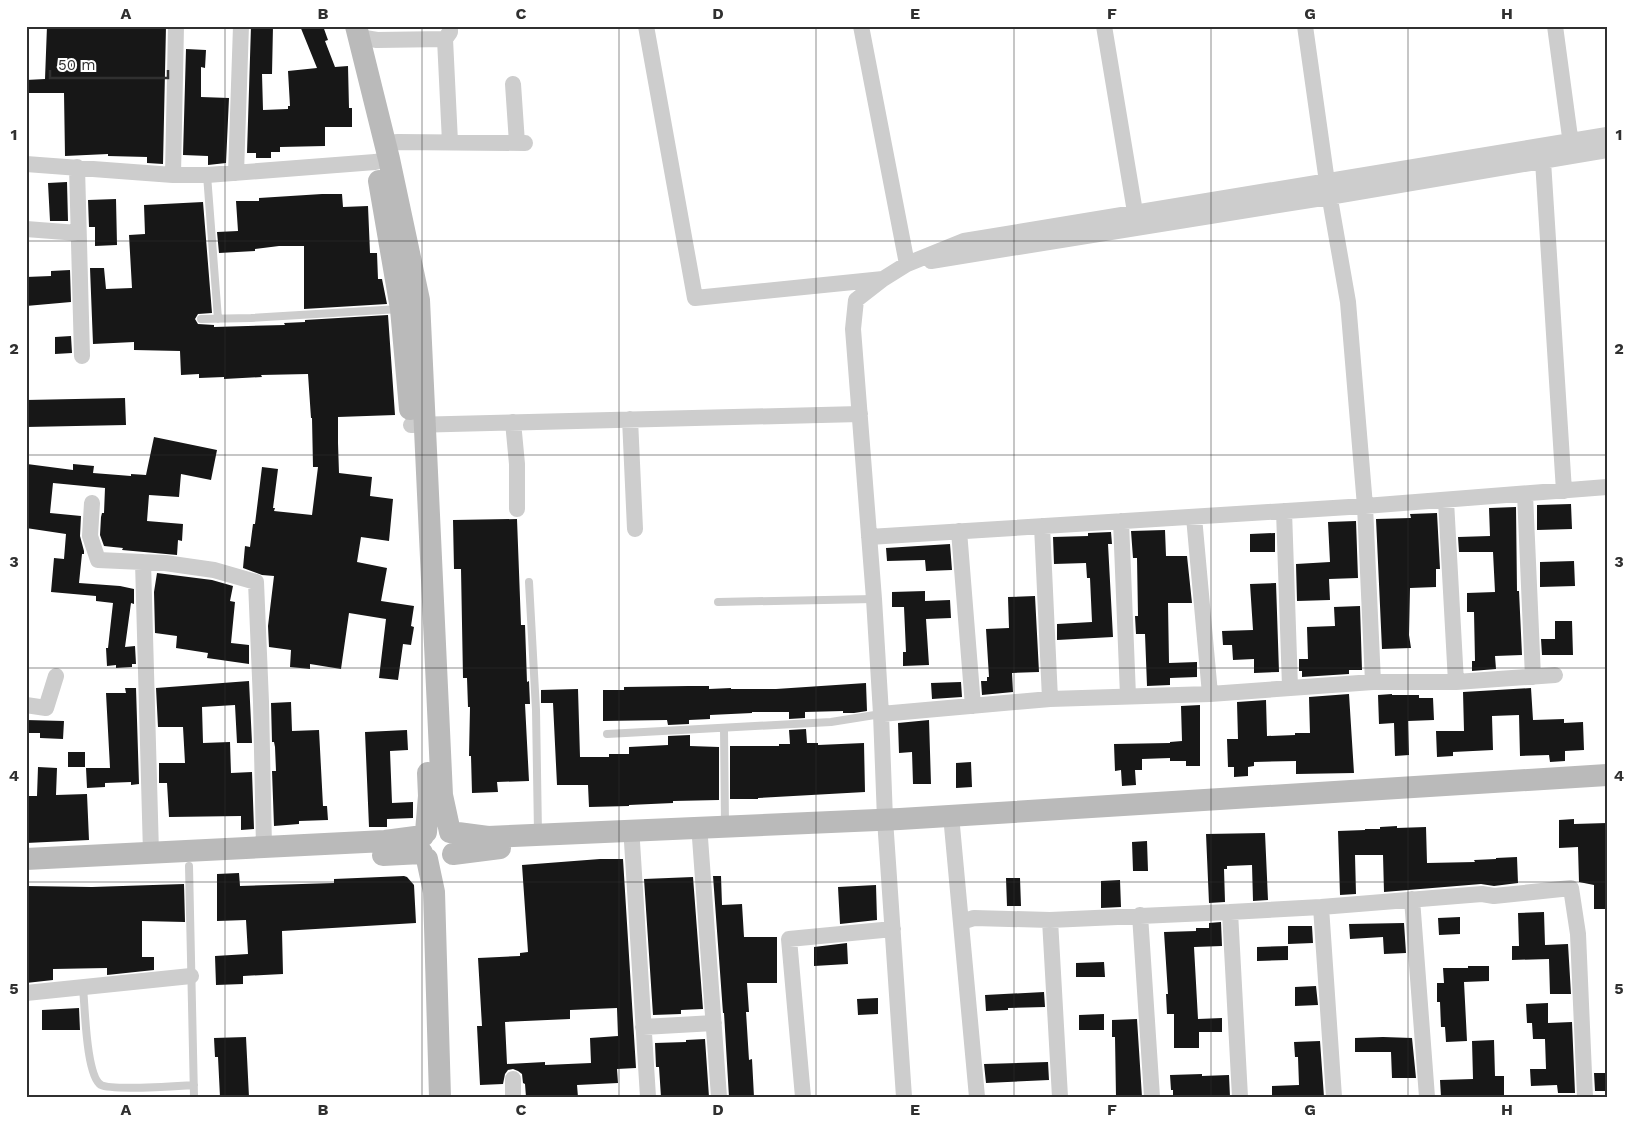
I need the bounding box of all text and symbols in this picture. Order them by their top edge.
text: A [121,4,132,23]
text: B [318,4,329,23]
text: C [516,4,527,23]
text: D [712,4,724,23]
text: E [910,4,920,23]
text: F [1107,4,1117,23]
text: G [1304,4,1316,23]
text: H [1501,4,1513,23]
scale bar [50,48,168,80]
text: 50 m [58,56,95,74]
text: 1 [11,125,17,144]
text: 1 [1616,125,1622,144]
text: 2 [9,339,19,358]
text: 2 [1614,339,1624,358]
text: 3 [9,552,19,571]
text: 3 [1614,552,1624,571]
text: 4 [9,766,19,785]
text: 4 [1614,766,1624,785]
text: 5 [9,979,19,998]
text: 5 [1614,979,1624,998]
text: A [121,1100,132,1119]
text: B [318,1100,329,1119]
text: C [516,1100,527,1119]
text: D [712,1100,724,1119]
text: E [910,1100,920,1119]
text: F [1107,1100,1117,1119]
text: G [1304,1100,1316,1119]
text: H [1501,1100,1513,1119]

